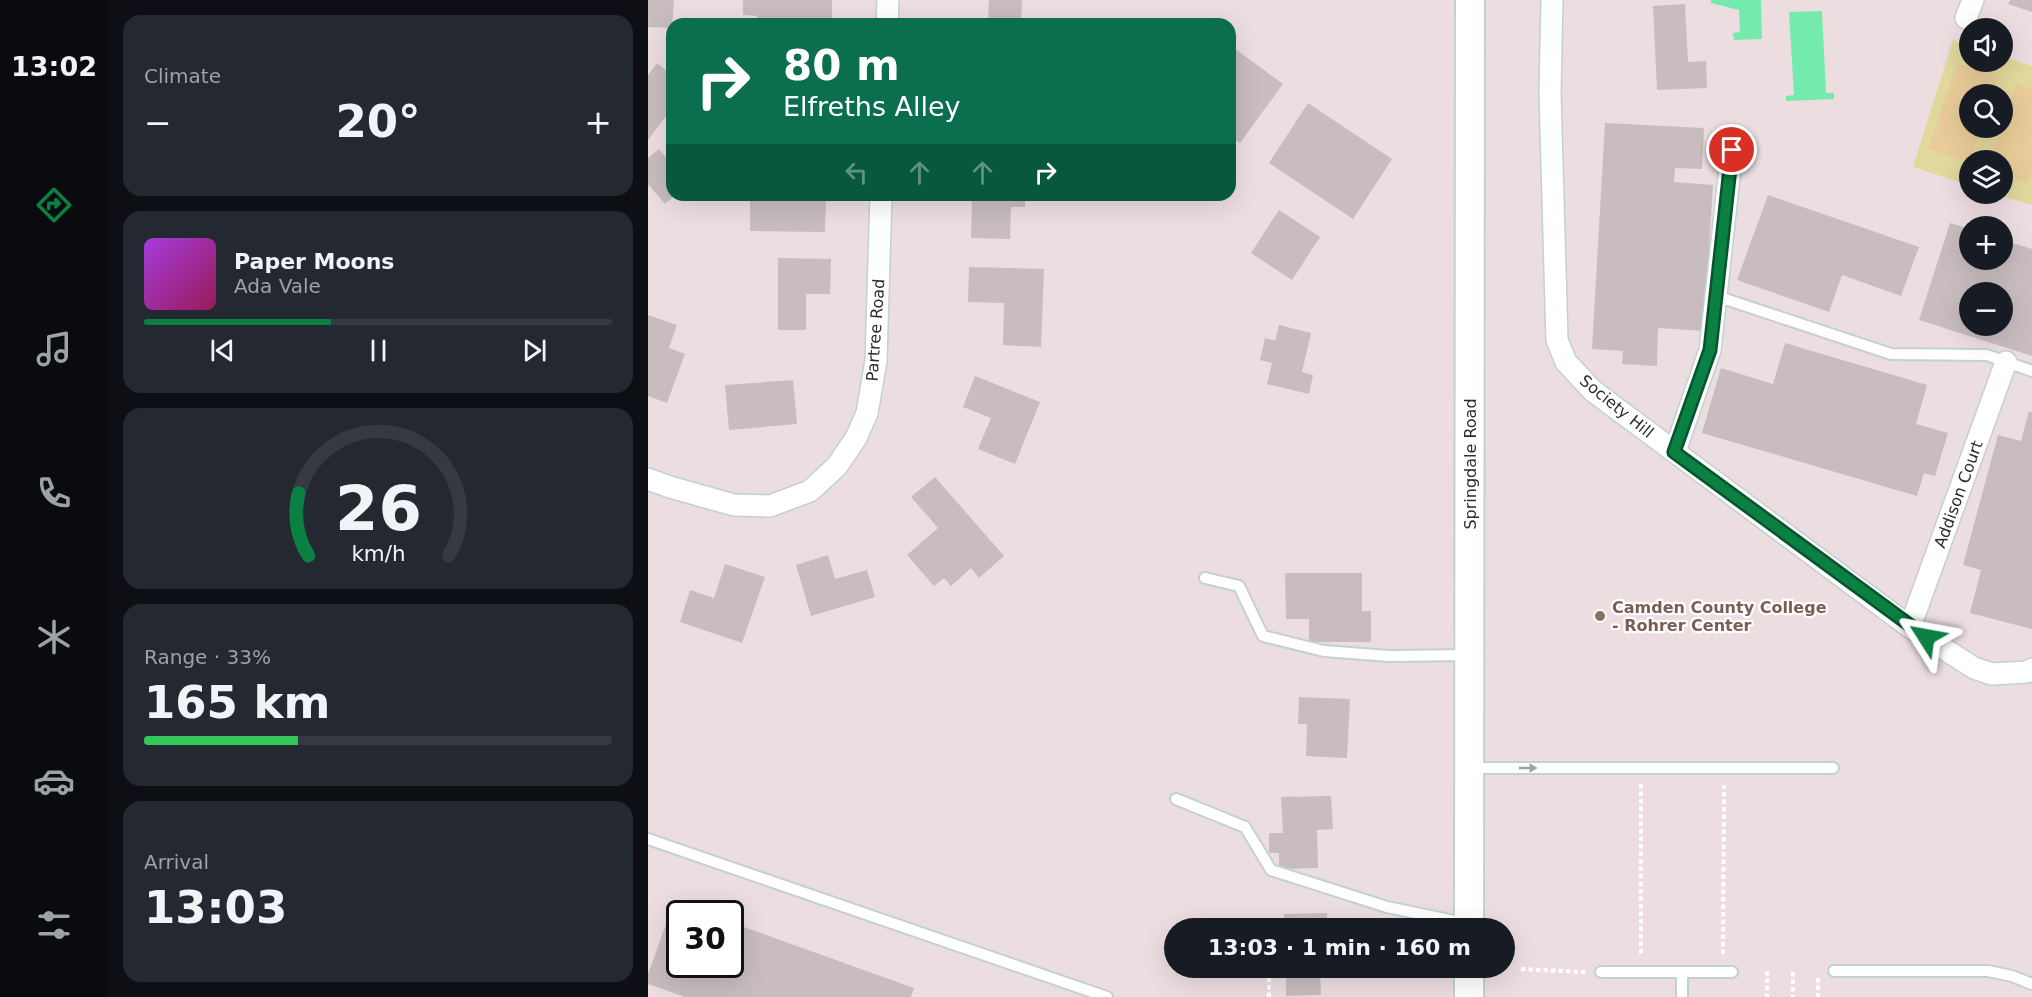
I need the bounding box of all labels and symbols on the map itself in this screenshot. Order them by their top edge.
pin [1706,124,1757,175]
street label: Partree Road [862,278,889,382]
street label: Society Hill [1576,371,1657,442]
street label: Springdale Road [1461,398,1480,530]
street label: Addison Court [1930,438,1987,550]
place label: Camden County College - Rohrer Center [1612,598,1827,635]
position arrow [1894,605,1958,669]
marker: Camden County College - Rohrer Center [1593,609,1607,623]
one-way arrow [1518,763,1537,773]
speed limit sign: 30 [666,900,744,978]

